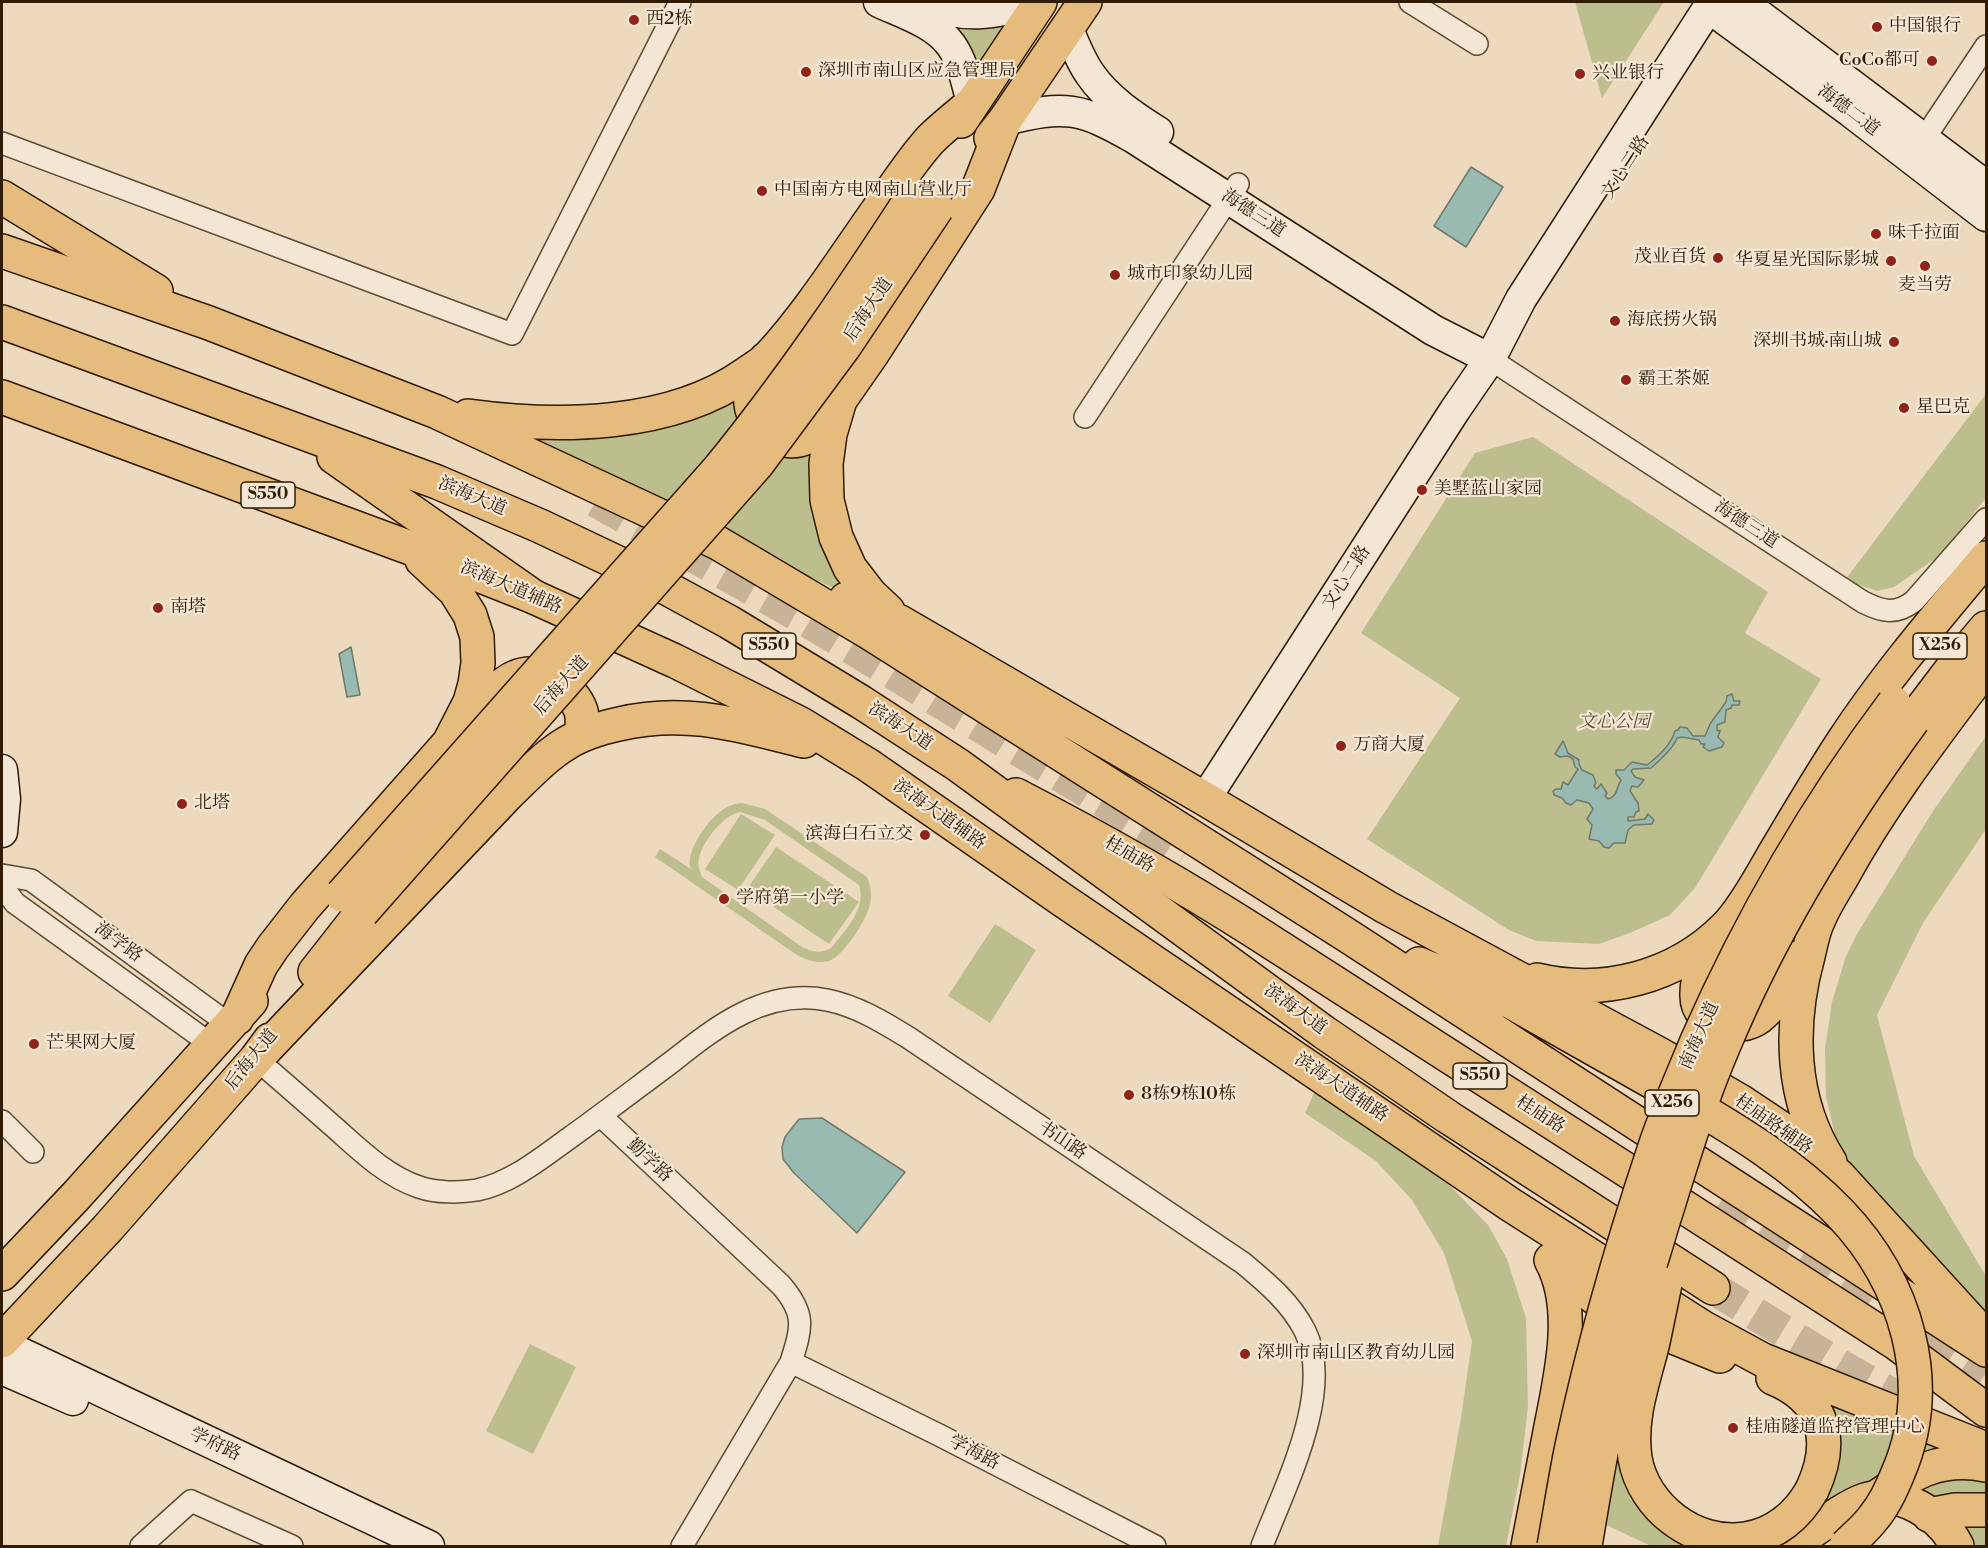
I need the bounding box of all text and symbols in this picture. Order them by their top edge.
place label: 西2栋 [646,9,692,31]
marker: 西2栋 [627,13,641,27]
place label: 中国银行 [1889,16,1961,38]
marker: 中国银行 [1870,20,1884,34]
place label: CoCo都可 [1839,50,1920,72]
marker: CoCo都可 [1925,54,1939,68]
place label: 深圳市南山区应急管理局 [818,61,1016,83]
place label: 兴业银行 [1592,63,1664,85]
marker: 深圳市南山区应急管理局 [799,65,813,79]
marker: 兴业银行 [1573,67,1587,81]
street label: 海德二道 [1813,81,1883,141]
street label: 文心二路 [1597,132,1655,204]
place label: 中国南方电网南山营业厅 [774,180,972,202]
marker: 中国南方电网南山营业厅 [755,184,769,198]
street label: 海德三道 [1217,185,1289,243]
place label: 味千拉面 [1888,223,1960,245]
marker: 味千拉面 [1869,227,1883,241]
place label: 茂业百货 [1634,247,1706,269]
place label: 华夏星光国际影城 [1735,250,1879,272]
marker: 茂业百货 [1711,251,1725,265]
marker: 华夏星光国际影城 [1884,254,1898,268]
marker: 麦当劳 [1918,259,1932,273]
place label: 城市印象幼儿园 [1127,264,1253,286]
marker: 城市印象幼儿园 [1108,268,1122,282]
street label: 后海大道 [840,274,898,346]
place label: 麦当劳 [1898,275,1952,297]
place label: 海底捞火锅 [1627,310,1717,332]
marker: 海底捞火锅 [1608,314,1622,328]
place label: 深圳书城·南山城 [1753,331,1882,353]
marker: 深圳书城·南山城 [1887,335,1901,349]
place label: 霸王茶姬 [1638,369,1710,391]
marker: 霸王茶姬 [1619,373,1633,387]
place label: 星巴克 [1916,397,1970,419]
marker: 星巴克 [1897,401,1911,415]
street label: 滨海大道 [435,473,509,521]
place label: 美墅蓝山家园 [1434,479,1542,501]
road number: S550 [241,482,295,508]
marker: 美墅蓝山家园 [1415,483,1429,497]
street label: 海德三道 [1710,496,1782,554]
street label: 文心二路 [1318,542,1376,614]
street label: 滨海大道辅路 [457,557,565,619]
place label: 南塔 [170,597,206,619]
marker: 南塔 [151,601,165,615]
road number: S550 [742,633,796,659]
road number: X256 [1913,633,1967,659]
street label: 后海大道 [530,652,594,720]
street label: 滨海大道 [864,698,936,756]
park label: 文心公园 [1578,712,1650,734]
place label: 万商大厦 [1353,735,1425,757]
marker: 万商大厦 [1334,739,1348,753]
street label: 滨海大道辅路 [889,775,989,855]
place label: 北塔 [194,793,230,815]
marker: 北塔 [175,797,189,811]
place label: 滨海白石立交 [805,824,913,846]
marker: 滨海白石立交 [918,828,932,842]
street label: 桂庙路 [1100,832,1158,878]
place label: 学府第一小学 [736,888,844,910]
marker: 学府第一小学 [717,892,731,906]
street label: 海学路 [90,918,146,968]
street label: 滨海大道 [1260,980,1330,1040]
street label: 南海大道 [1675,999,1725,1073]
street label: 后海大道 [221,1025,283,1095]
place label: 芒果网大厦 [46,1033,136,1055]
marker: 芒果网大厦 [27,1037,41,1051]
street label: 滨海大道辅路 [1290,1049,1392,1127]
road number: S550 [1453,1063,1507,1089]
place label: 8栋9栋10栋 [1141,1084,1236,1106]
marker: 8栋9栋10栋 [1122,1088,1136,1102]
road number: X256 [1645,1090,1699,1116]
street label: 桂庙路辅路 [1730,1090,1816,1160]
street label: 桂庙路 [1511,1091,1569,1139]
street label: 书山路 [1034,1117,1090,1165]
street label: 勤学路 [622,1135,676,1187]
place label: 深圳市南山区教育幼儿园 [1257,1343,1455,1365]
marker: 深圳市南山区教育幼儿园 [1238,1347,1252,1361]
place label: 桂庙隧道监控管理中心 [1745,1417,1925,1439]
marker: 桂庙隧道监控管理中心 [1726,1421,1740,1435]
street label: 学府路 [186,1424,244,1466]
street label: 学海路 [945,1431,1003,1475]

